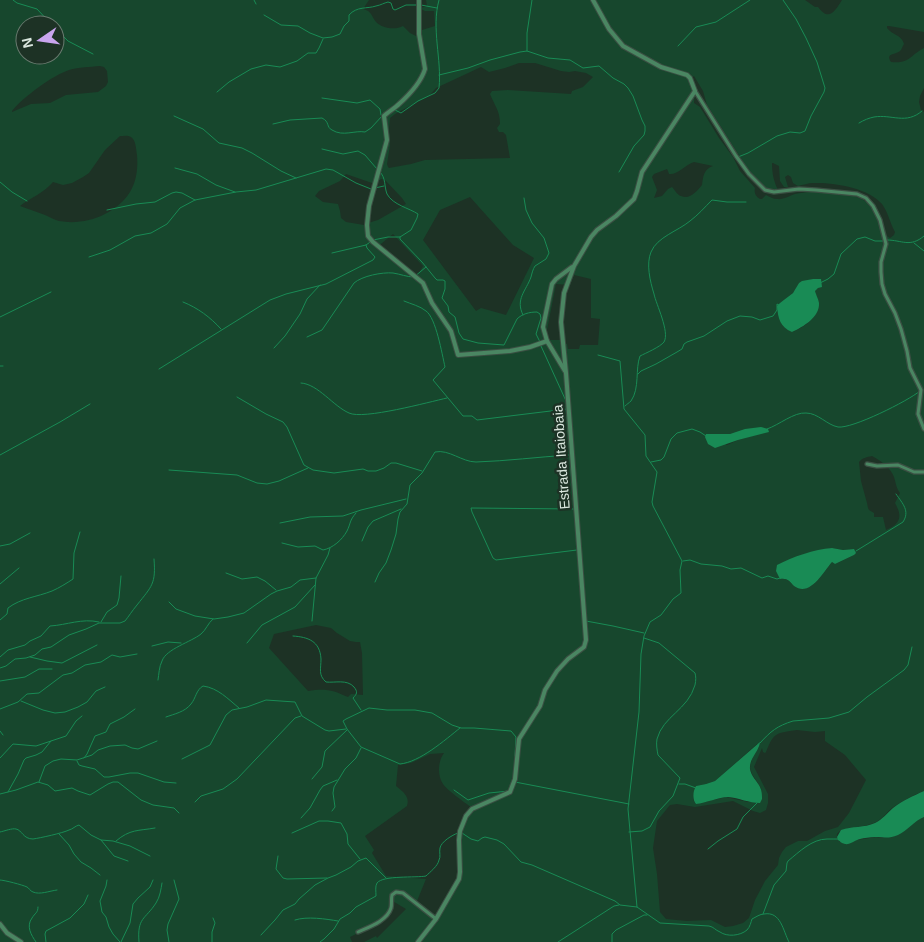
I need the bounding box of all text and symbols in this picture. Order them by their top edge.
north arrow [15,15,65,65]
text: N [18,36,36,50]
street label: Estrada Itaiobaia [549,404,573,510]

